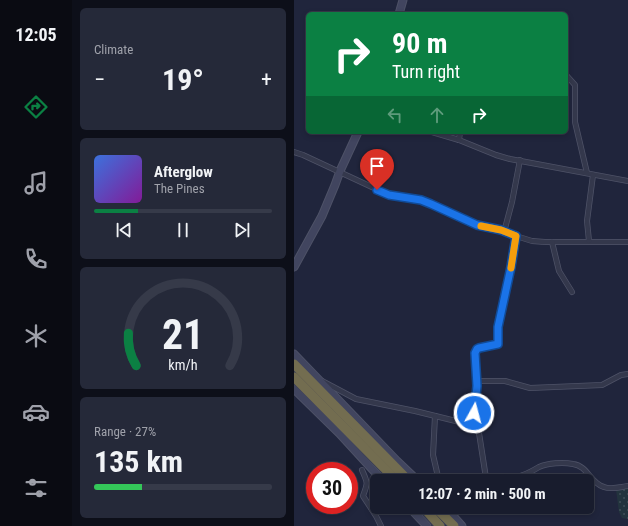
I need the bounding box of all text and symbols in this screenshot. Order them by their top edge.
text: 12:05 [15,24,57,45]
text: 90 m [392,27,448,60]
icon: right [326,28,378,80]
text: Climate [94,42,133,57]
text: Turn right [392,61,460,82]
text: 19° [162,62,204,97]
text: − [94,67,105,92]
text: + [261,67,272,92]
icon: directions [22,93,50,121]
icon: left [384,104,406,126]
icon: ahead [426,104,448,126]
icon: right [468,104,490,126]
pin [360,149,394,190]
icon: arrive [366,155,388,177]
text: Afterglow [154,163,213,181]
icon: music [22,169,50,197]
text: The Pines [154,181,205,196]
icon: previous [113,219,135,241]
icon: pause [172,219,194,241]
icon: next [231,219,253,241]
icon: phone [22,245,50,273]
text: 21 [162,310,204,359]
icon: climate [22,322,50,350]
text: km/h [168,356,198,372]
position arrow [453,392,495,434]
icon: car [22,398,50,426]
text: Range · 27% [94,424,156,439]
text: 135 km [94,444,183,479]
speed limit sign: 30 [306,462,358,514]
icon: filters [22,474,50,502]
text: 12:07 · 2 min · 500 m [418,485,546,503]

